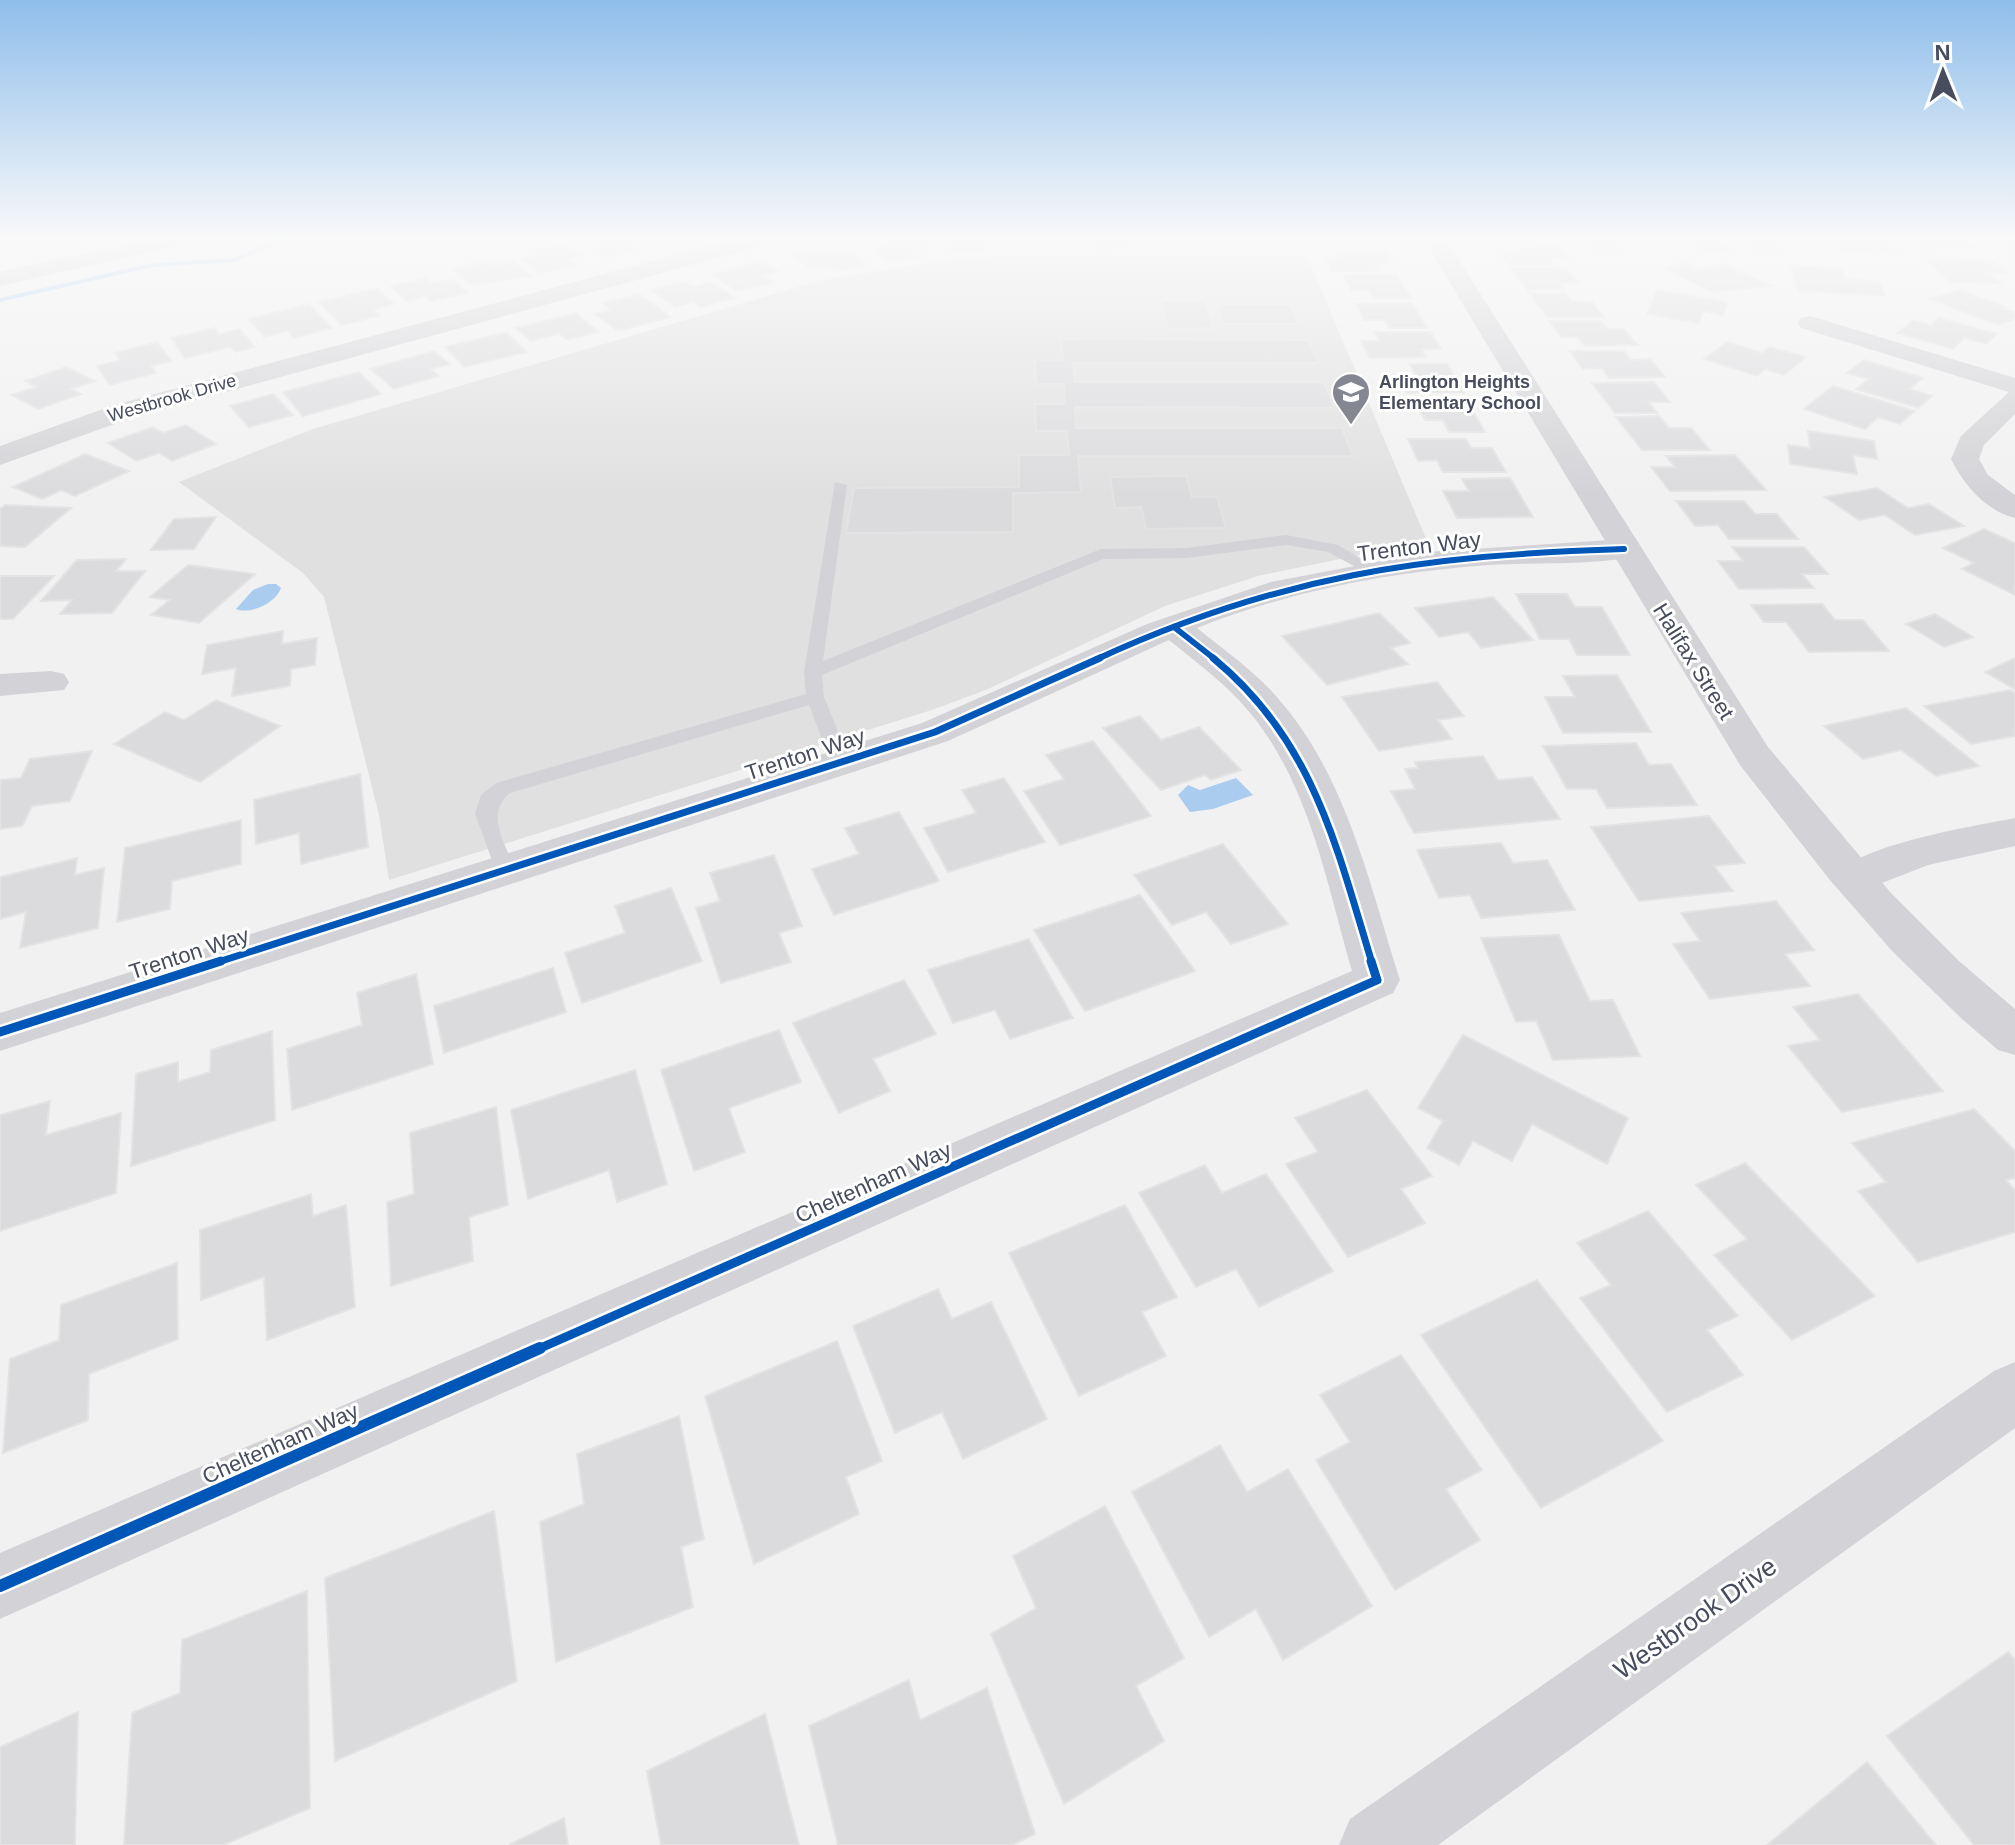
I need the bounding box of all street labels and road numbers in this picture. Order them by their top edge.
street label: Westbrook Drive [105,370,239,426]
street label: Trenton Way [1356,527,1482,566]
street label: Halifax Street [1648,599,1739,724]
street label: Trenton Way [742,723,868,786]
street label: Trenton Way [126,922,252,985]
street label: Cheltenham Way [791,1137,955,1228]
street label: Cheltenham Way [198,1398,362,1489]
street label: Westbrook Drive [1608,1551,1782,1685]

